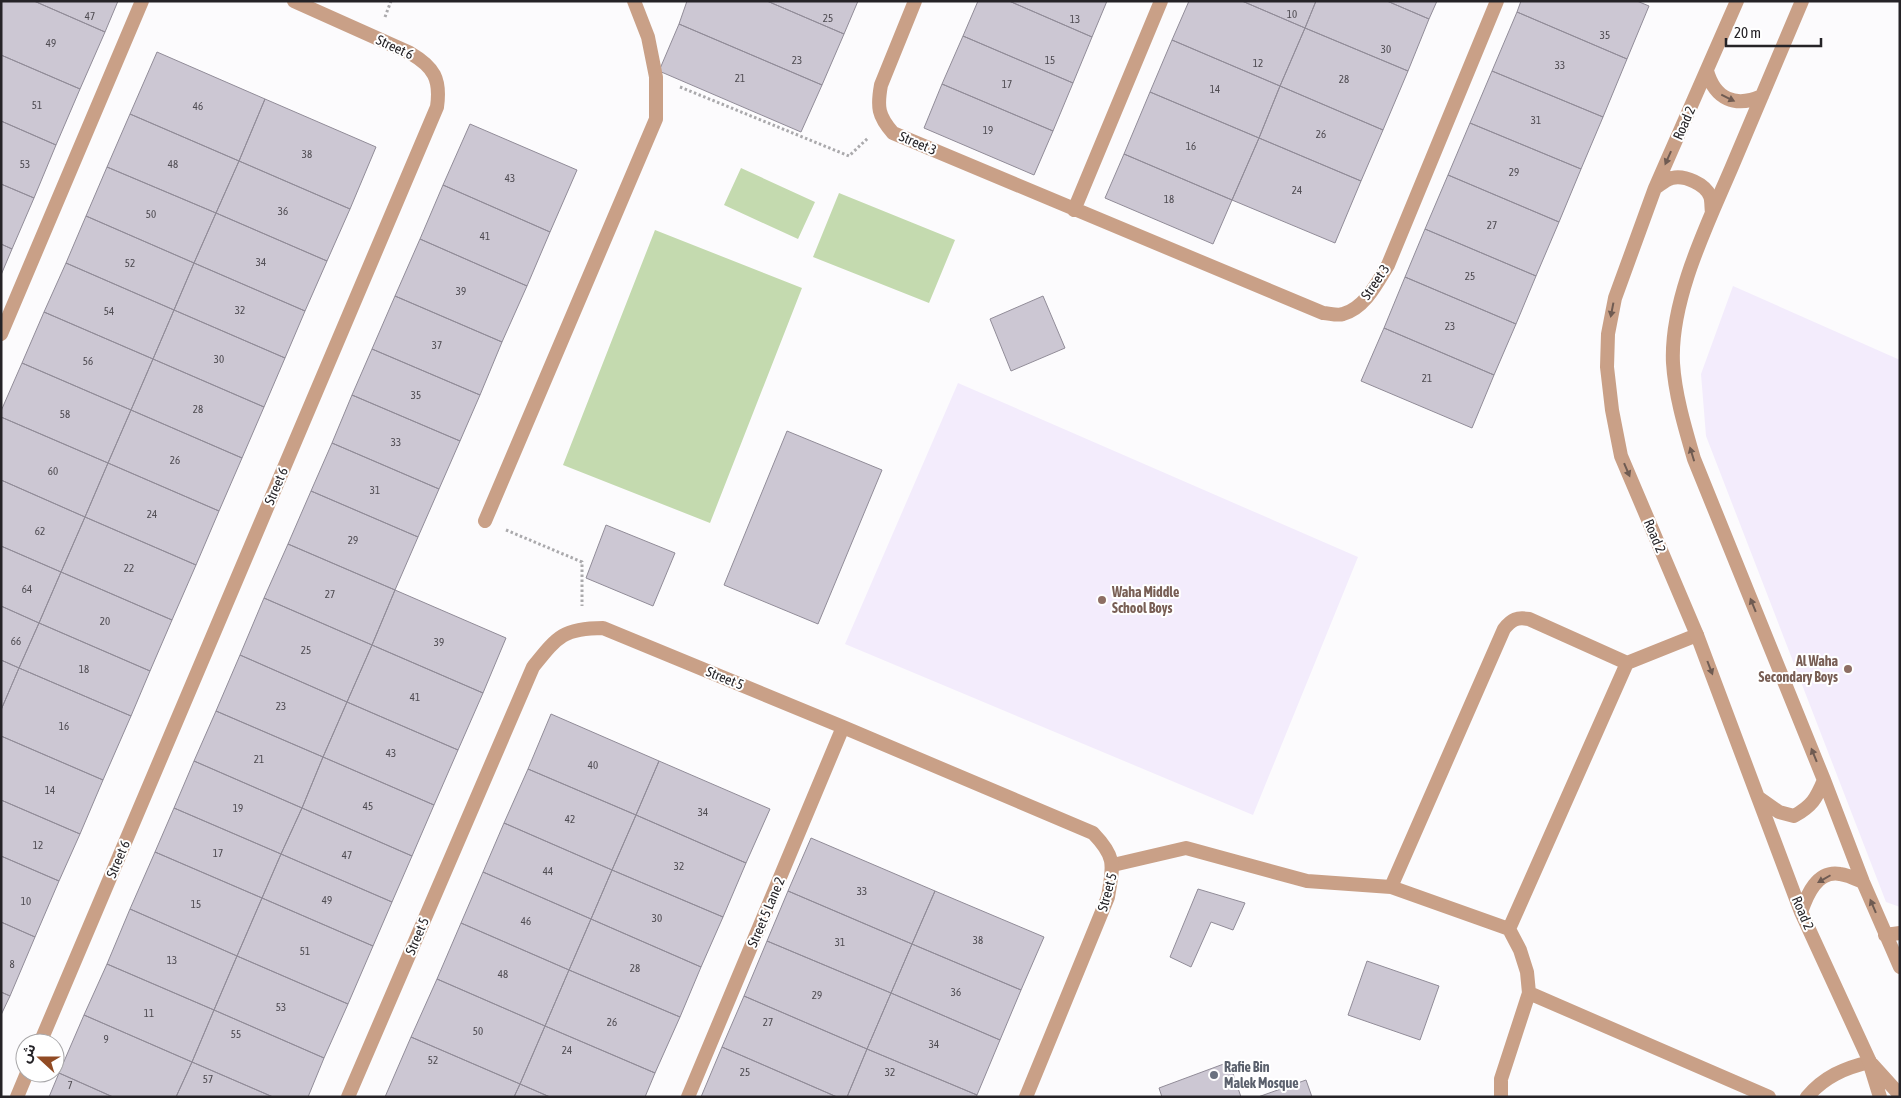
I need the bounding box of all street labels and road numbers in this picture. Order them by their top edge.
street label: Street 6 [374,31,417,63]
street label: Road 2 [1670,104,1698,142]
street label: Street 3 [897,128,939,158]
street label: Street 3 [1357,261,1393,303]
street label: Street 6 [261,464,291,507]
street label: Road 2 [1641,517,1669,555]
street label: Street 5 [704,663,746,693]
street label: Street 6 [103,837,133,880]
street label: Street 5 [1094,871,1120,913]
street label: Street 5 Lane 2 [744,874,788,950]
street label: Road 2 [1789,894,1817,932]
street label: Street 5 [402,915,432,957]

